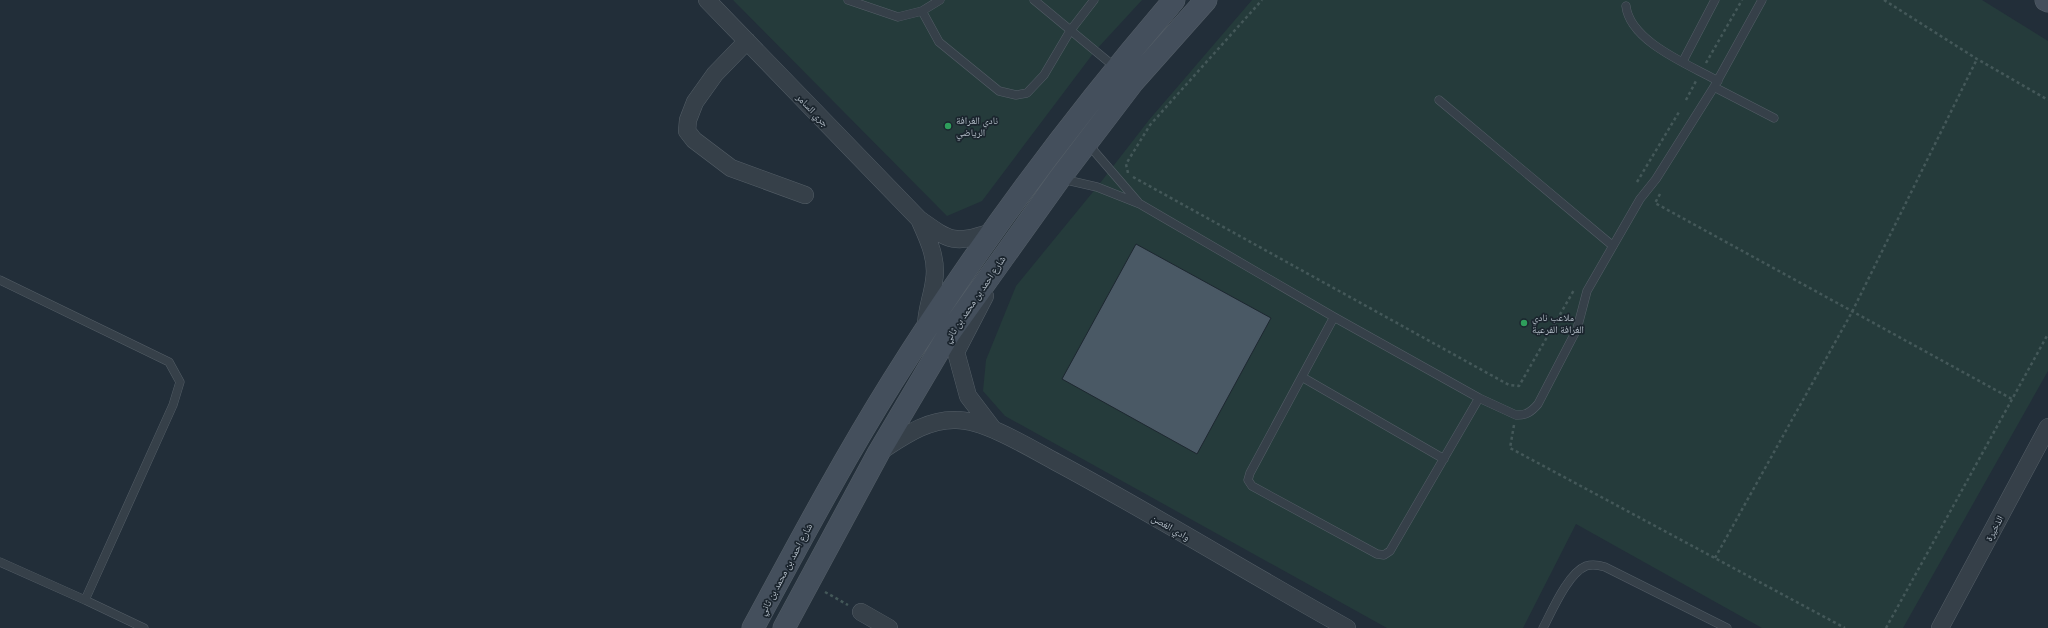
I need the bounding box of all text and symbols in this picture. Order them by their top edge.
street label: جري السامر [792,90,832,131]
place label: نادي الغرافة الرياضي [956,114,998,141]
marker: نادي الغرافة الرياضي [943,121,953,131]
street label: شارع احمد بن محمد بن ثاني [940,253,1010,346]
place label: ملاعب نادي الغرافة الفرعية [1532,311,1584,336]
marker: ملاعب نادي الغرافة الفرعية [1519,318,1529,328]
street label: وادي الغصن [1148,511,1193,545]
street label: الذخيرة [1982,513,2007,543]
street label: شارع احمد بن محمد بن ثاني [756,521,817,618]

